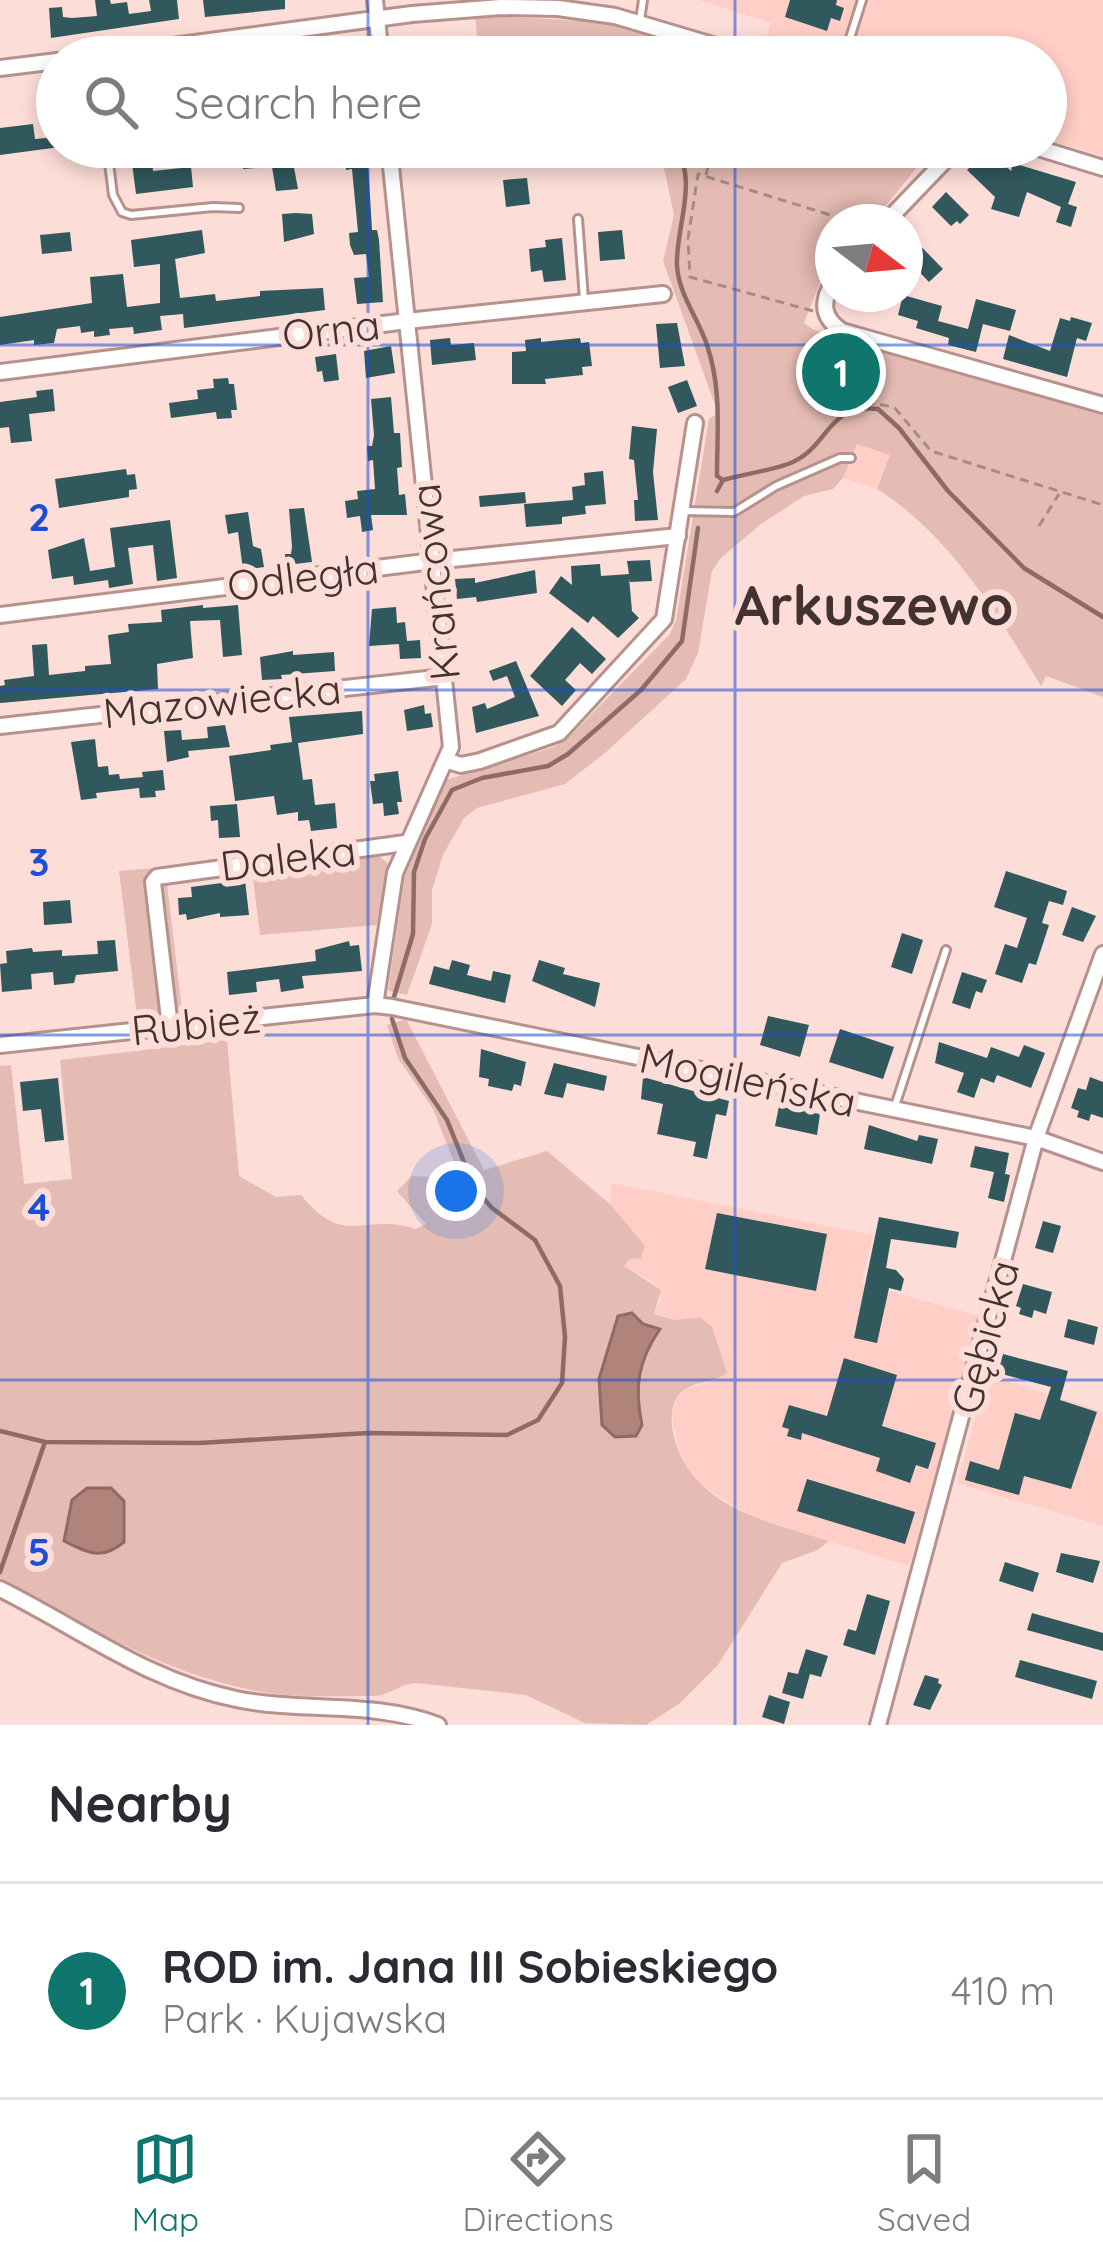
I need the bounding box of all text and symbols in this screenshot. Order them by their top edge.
search box [36,36,1067,168]
icon: search [78,69,144,135]
text: Search here [174,74,422,130]
north arrow [815,204,923,312]
street label: Orna [279,297,383,362]
pin: 1 [802,327,880,417]
street label: Krańcowa [398,481,471,683]
text: 2 [28,492,50,541]
street label: Odległa [224,541,382,612]
district label: Arkuszewo [735,571,1013,639]
street label: Mazowiecka [100,662,344,739]
street label: Daleka [217,823,359,892]
text: 3 [29,837,49,886]
street label: Rubież [129,990,263,1057]
street label: Mogileńska [635,1031,861,1128]
your location [426,1161,486,1221]
text: 4 [28,1182,50,1231]
street label: Gębicka [939,1254,1030,1419]
text: 5 [28,1527,50,1576]
text: Nearby [48,1771,232,1835]
text: ROD im. Jana III Sobieskiego [162,1938,778,1994]
text: 1 [79,1966,95,2015]
text: 410 m [951,1966,1055,2015]
text: Park · Kujawska [162,1994,447,2043]
tab: Map [132,2126,199,2239]
tab: Directions [462,2126,614,2239]
tab: Saved [877,2126,971,2239]

